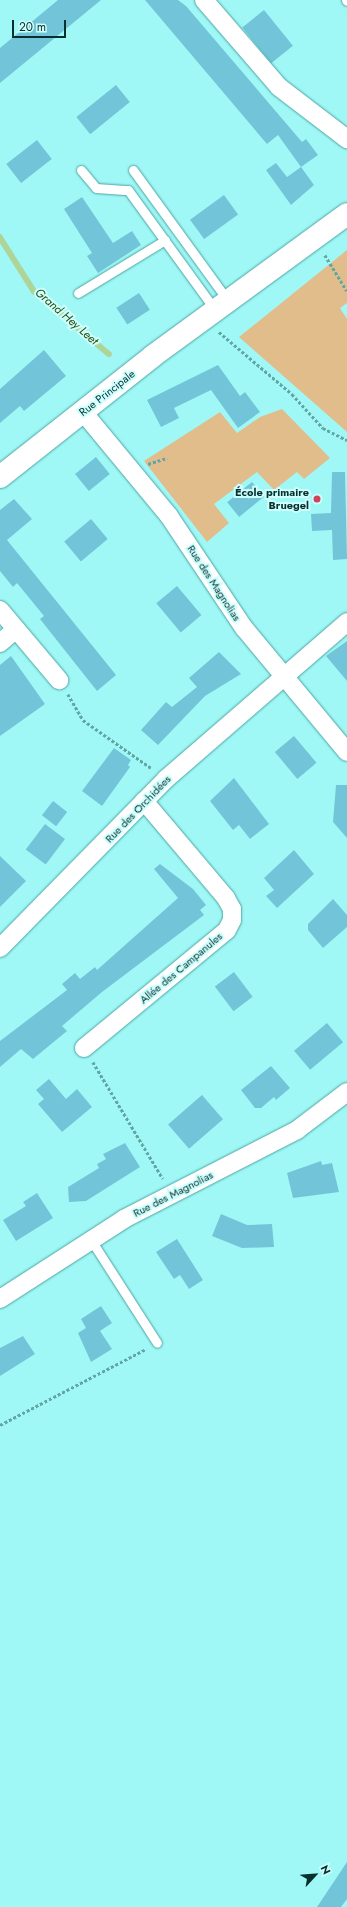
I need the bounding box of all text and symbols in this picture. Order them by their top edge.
scale bar [14,12,68,38]
text: 20 m [19,18,46,36]
water label: Grand Hey Leet [31,286,101,348]
street label: Rue Principale [77,367,137,419]
place label: École primaire Bruegel [235,486,309,512]
marker: École primaire Bruegel [312,494,322,504]
street label: Rue des Magnolias [185,543,243,623]
street label: Rue des Orchidées [102,772,174,846]
street label: Allée des Campanules [137,930,225,1006]
street label: Rue des Magnolias [131,1168,215,1220]
north arrow [295,1855,335,1895]
text: N [317,1862,335,1877]

